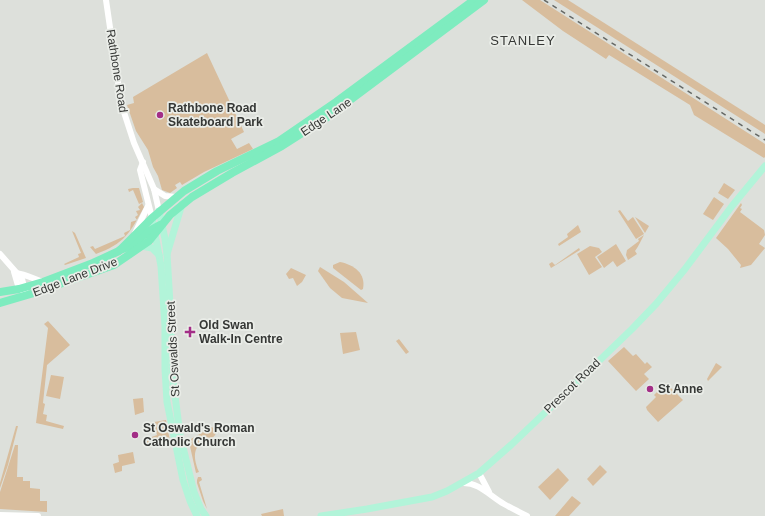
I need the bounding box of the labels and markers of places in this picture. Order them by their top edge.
place label: Rathbone Road Skateboard Park [168,101,263,129]
marker: Rathbone Road Skateboard Park [155,110,165,120]
place label: Old Swan Walk-In Centre [199,318,283,346]
marker: Old Swan Walk-In Centre [184,326,196,338]
place label: St Anne [658,382,703,396]
marker: St Anne [645,384,655,394]
place label: St Oswald's Roman Catholic Church [143,421,255,449]
marker: St Oswald's Roman Catholic Church [130,430,140,440]

